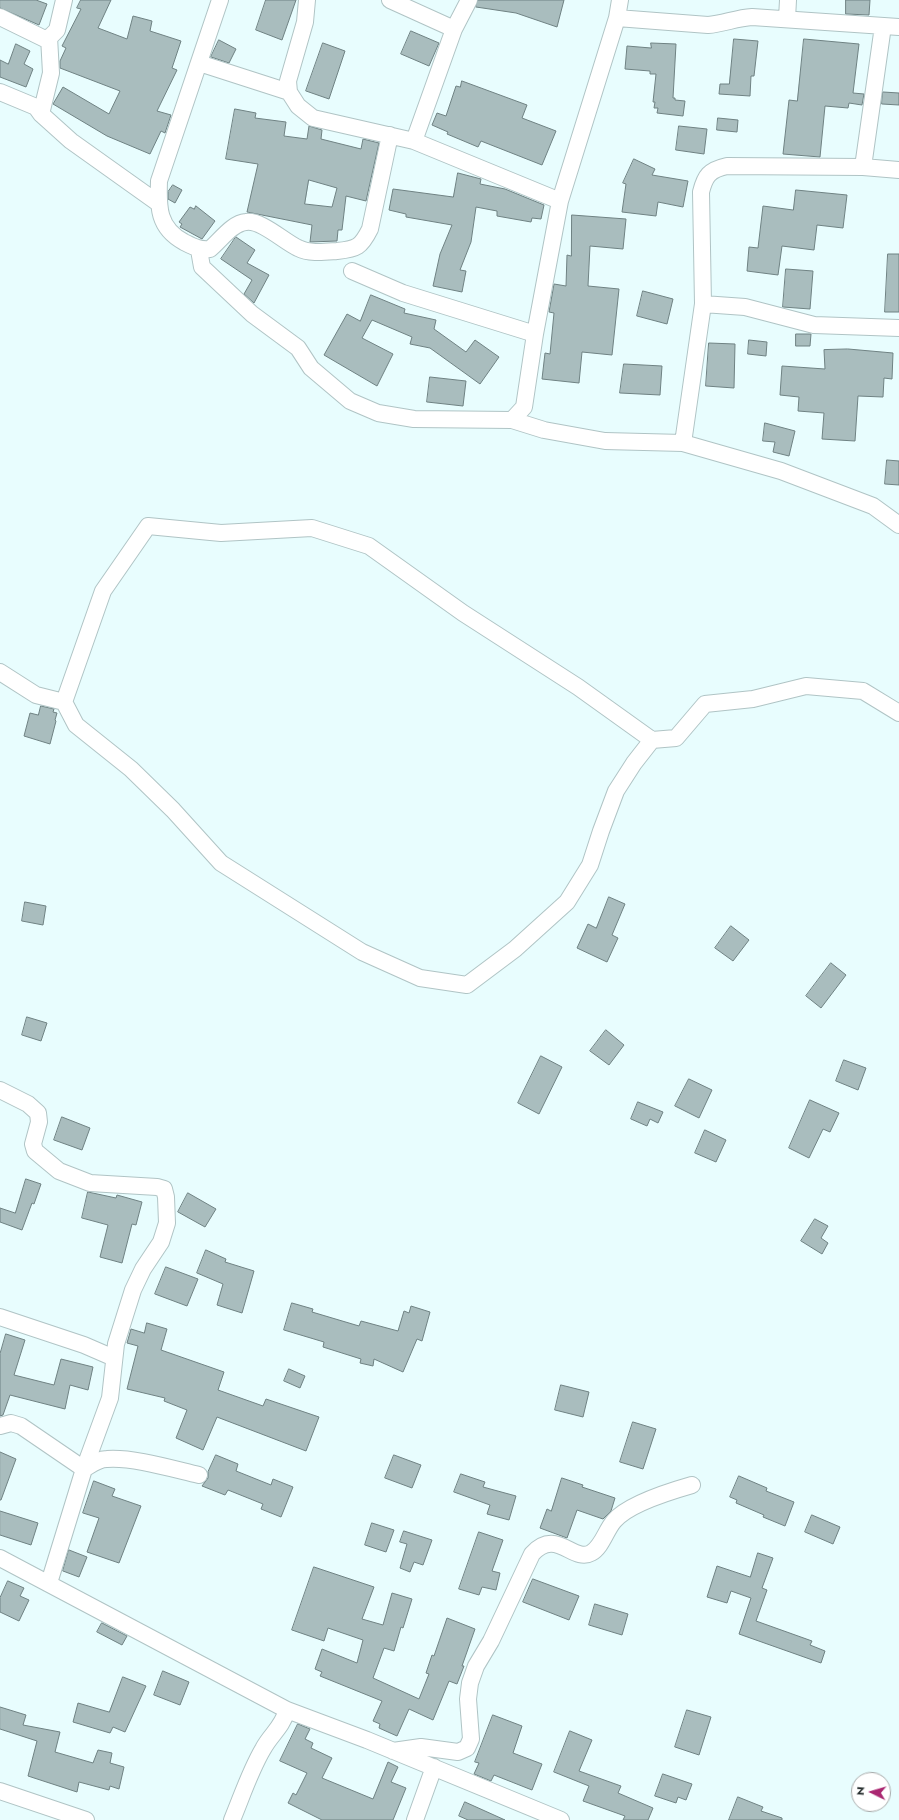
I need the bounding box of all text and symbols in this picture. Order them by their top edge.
north arrow [851,1772,891,1812]
text: N [852,1786,868,1796]

